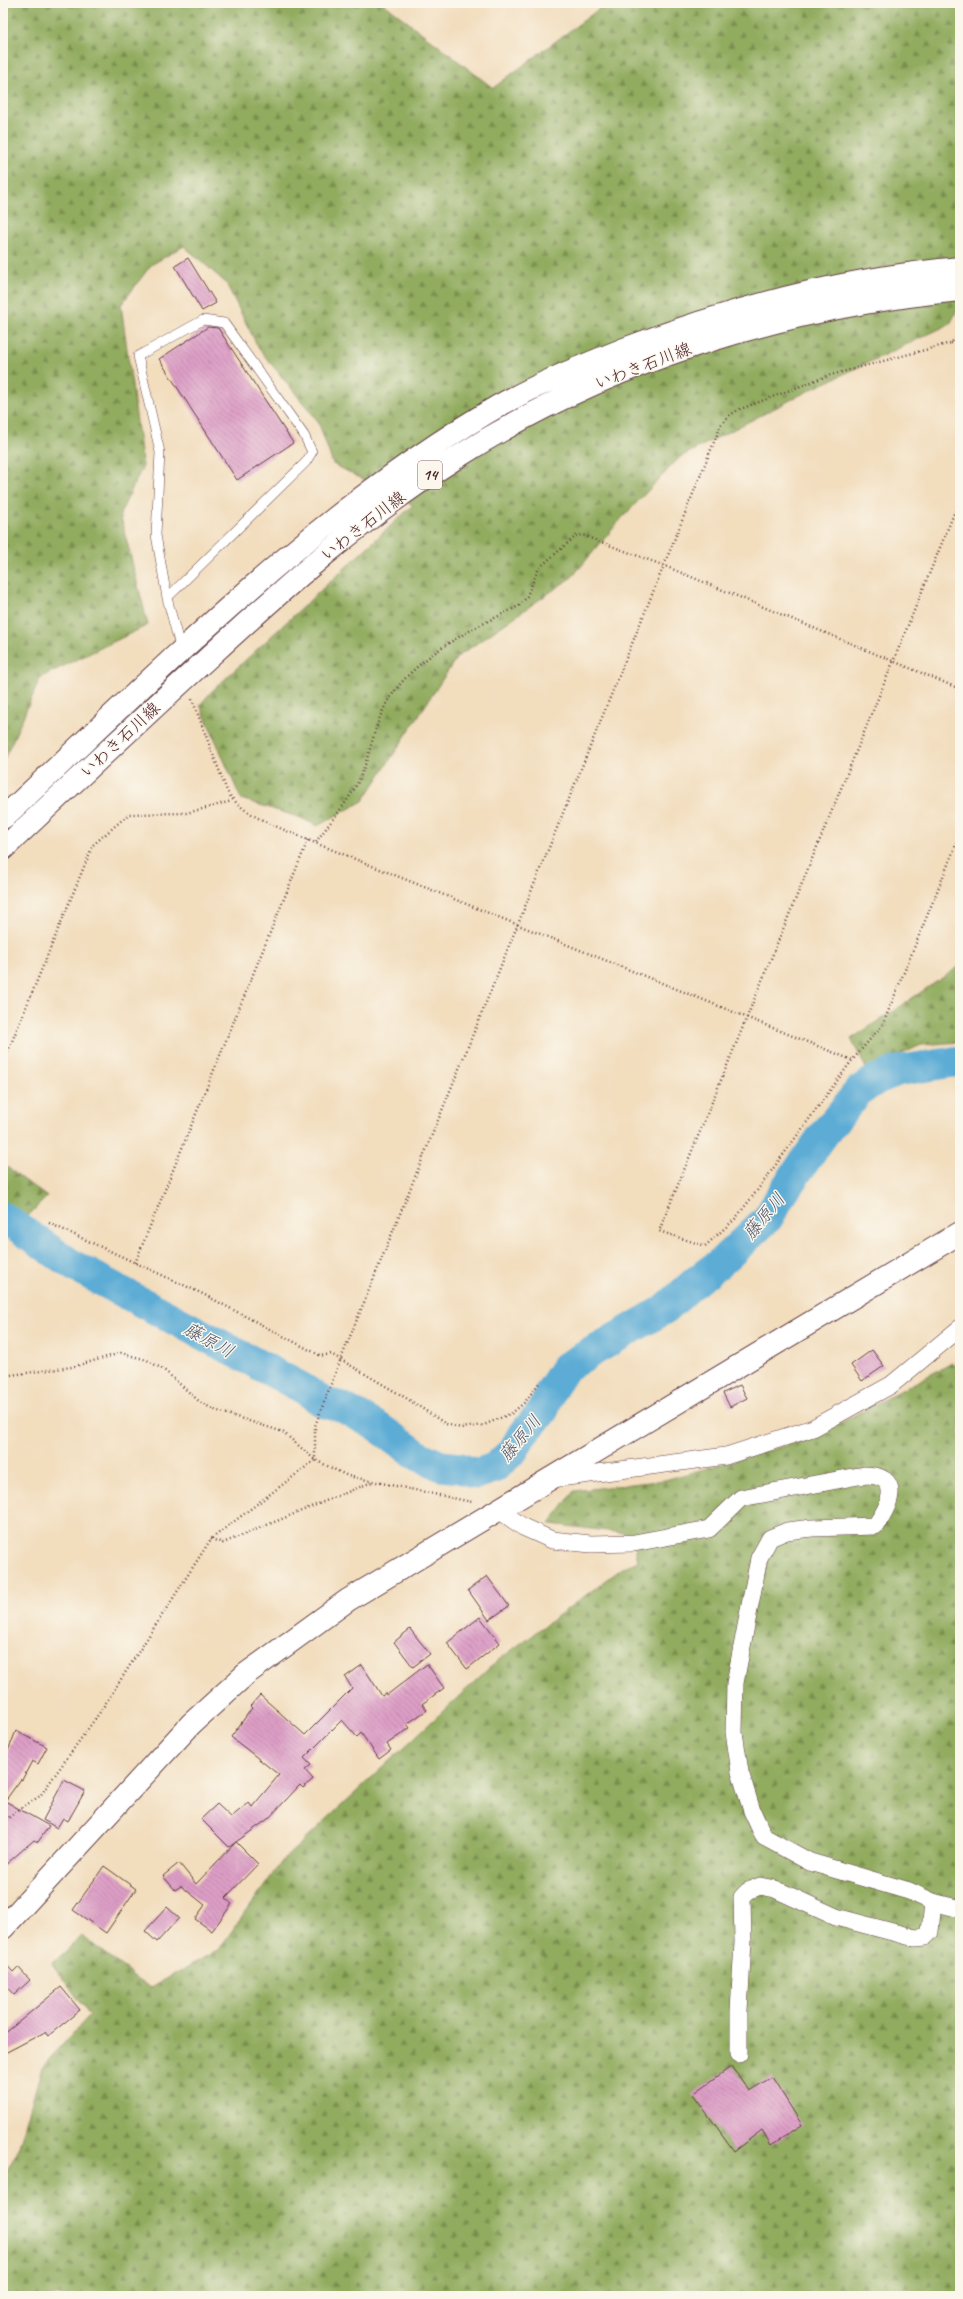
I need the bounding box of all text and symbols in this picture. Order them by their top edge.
street label: いわき石川線 [592,338,694,394]
road number: 14 [418,461,442,489]
street label: いわき石川線 [316,486,410,566]
street label: いわき石川線 [76,698,164,782]
water label: 藤原川 [738,1188,790,1244]
water label: 藤原川 [180,1317,238,1363]
water label: 藤原川 [494,1410,546,1466]

